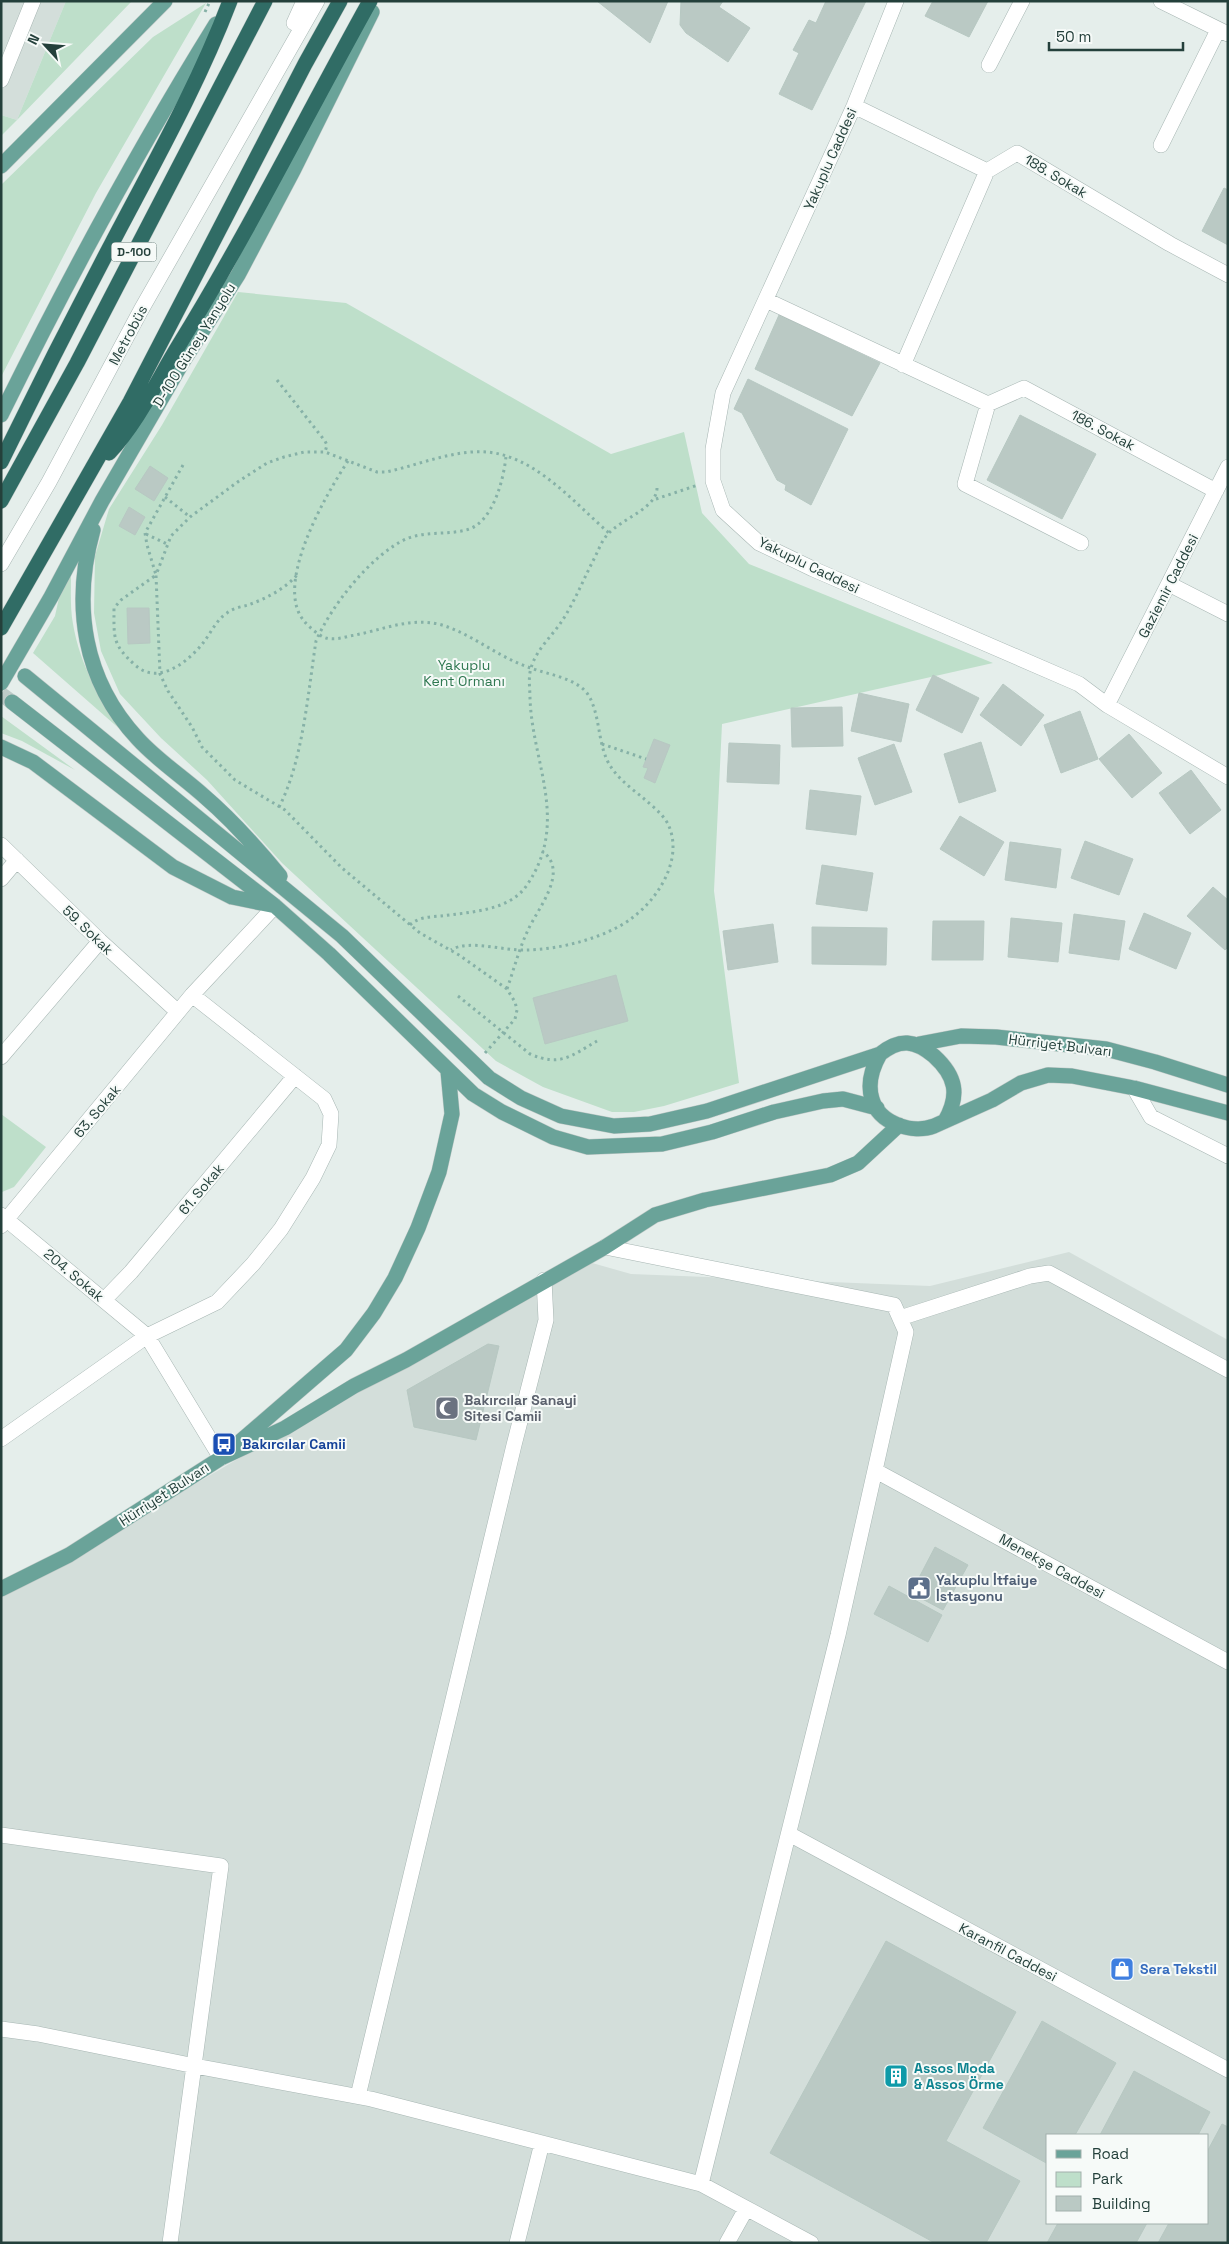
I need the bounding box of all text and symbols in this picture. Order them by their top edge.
north arrow [20,20,70,70]
scale bar [1049,20,1183,52]
text: 50 m [1056,27,1091,46]
text: N [23,31,43,47]
street label: Yakuplu Caddesi [799,105,861,213]
street label: 188. Sokak [1021,150,1091,202]
road number: D-100 [112,242,156,262]
street label: D-100 Güney Yanyolu [149,280,239,410]
street label: Metrobüs [105,302,151,368]
street label: 186. Sokak [1068,406,1139,455]
street label: Gaziemir Caddesi [1134,531,1202,641]
street label: Yakuplu Caddesi [756,533,862,597]
park label: Yakuplu Kent Ormanı [423,656,505,690]
street label: 59. Sokak [59,901,117,959]
street label: Hürriyet Bulvarı [1007,1030,1113,1060]
street label: 63. Sokak [70,1080,125,1141]
street label: 61. Sokak [174,1159,228,1218]
street label: 204. Sokak [40,1245,108,1306]
place label: Bakırcılar Sanayi Sitesi Camii [464,1391,577,1425]
mosque icon: Bakırcılar Sanayi Sitesi Camii [434,1395,460,1421]
bus stop icon: Bakırcılar Camii [211,1431,237,1457]
place label: Bakırcılar Camii [242,1435,346,1453]
street label: Hürriyet Bulvarı [116,1458,212,1530]
street label: Menekşe Caddesi [996,1530,1108,1602]
place label: Yakuplu İtfaiye İstasyonu [936,1571,1037,1605]
public building icon: Yakuplu İtfaiye İstasyonu [906,1575,932,1601]
street label: Karanfil Caddesi [956,1919,1060,1985]
shop icon: Sera Tekstil [1109,1956,1135,1982]
place label: Sera Tekstil [1140,1960,1217,1978]
place label: Assos Moda & Assos Örme [914,2059,1004,2093]
building icon: Assos Moda & Assos Örme [883,2063,909,2089]
legend [1046,2134,1209,2224]
text: Road [1092,2144,1129,2163]
text: Park [1092,2169,1123,2188]
text: Building [1092,2194,1151,2213]

